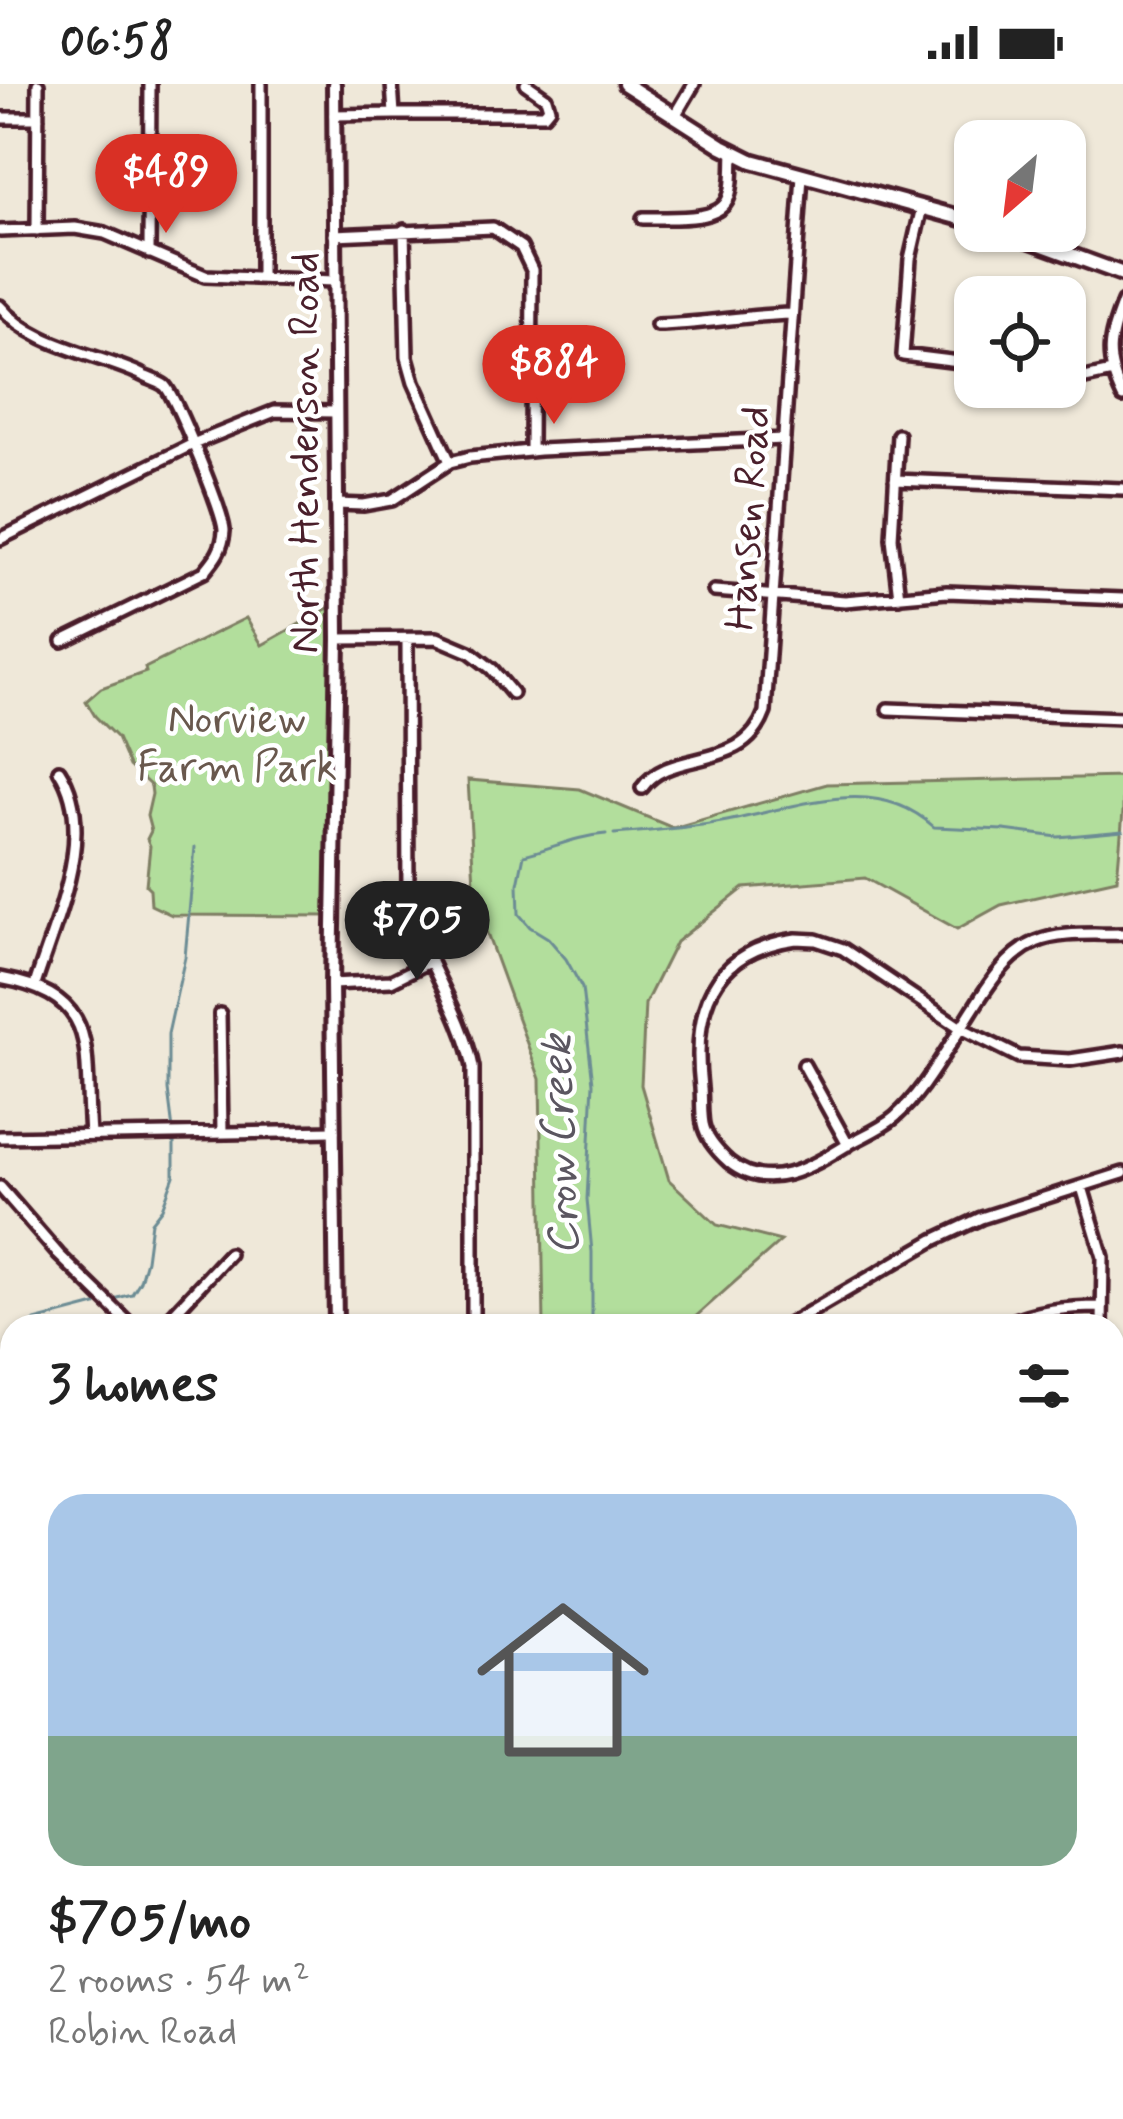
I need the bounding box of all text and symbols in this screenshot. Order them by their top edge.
text: 06:58 [60,13,174,72]
north arrow [954,120,1086,252]
map controls [954,120,1086,408]
pin: $489 [95,134,237,236]
text: $489 [122,147,210,198]
street label: North Henderson Road [279,252,334,654]
button: locate [954,276,1086,408]
pin: $884 [483,325,625,427]
text: $884 [509,338,599,389]
street label: Hansen Road [714,404,785,632]
park label: Norview Farm Park [137,693,337,796]
pin: $705 [346,881,488,983]
text: $705 [372,894,462,945]
water label: Crow Creek [528,1031,595,1256]
text: 3 homes [48,1353,218,1419]
icon: filters [1011,1353,1077,1419]
icon: home [455,1572,671,1788]
text: $705/mo [48,1890,251,1956]
text: 2 rooms · 54 m² [48,1956,310,2007]
text: Robin Road [48,2007,237,2058]

